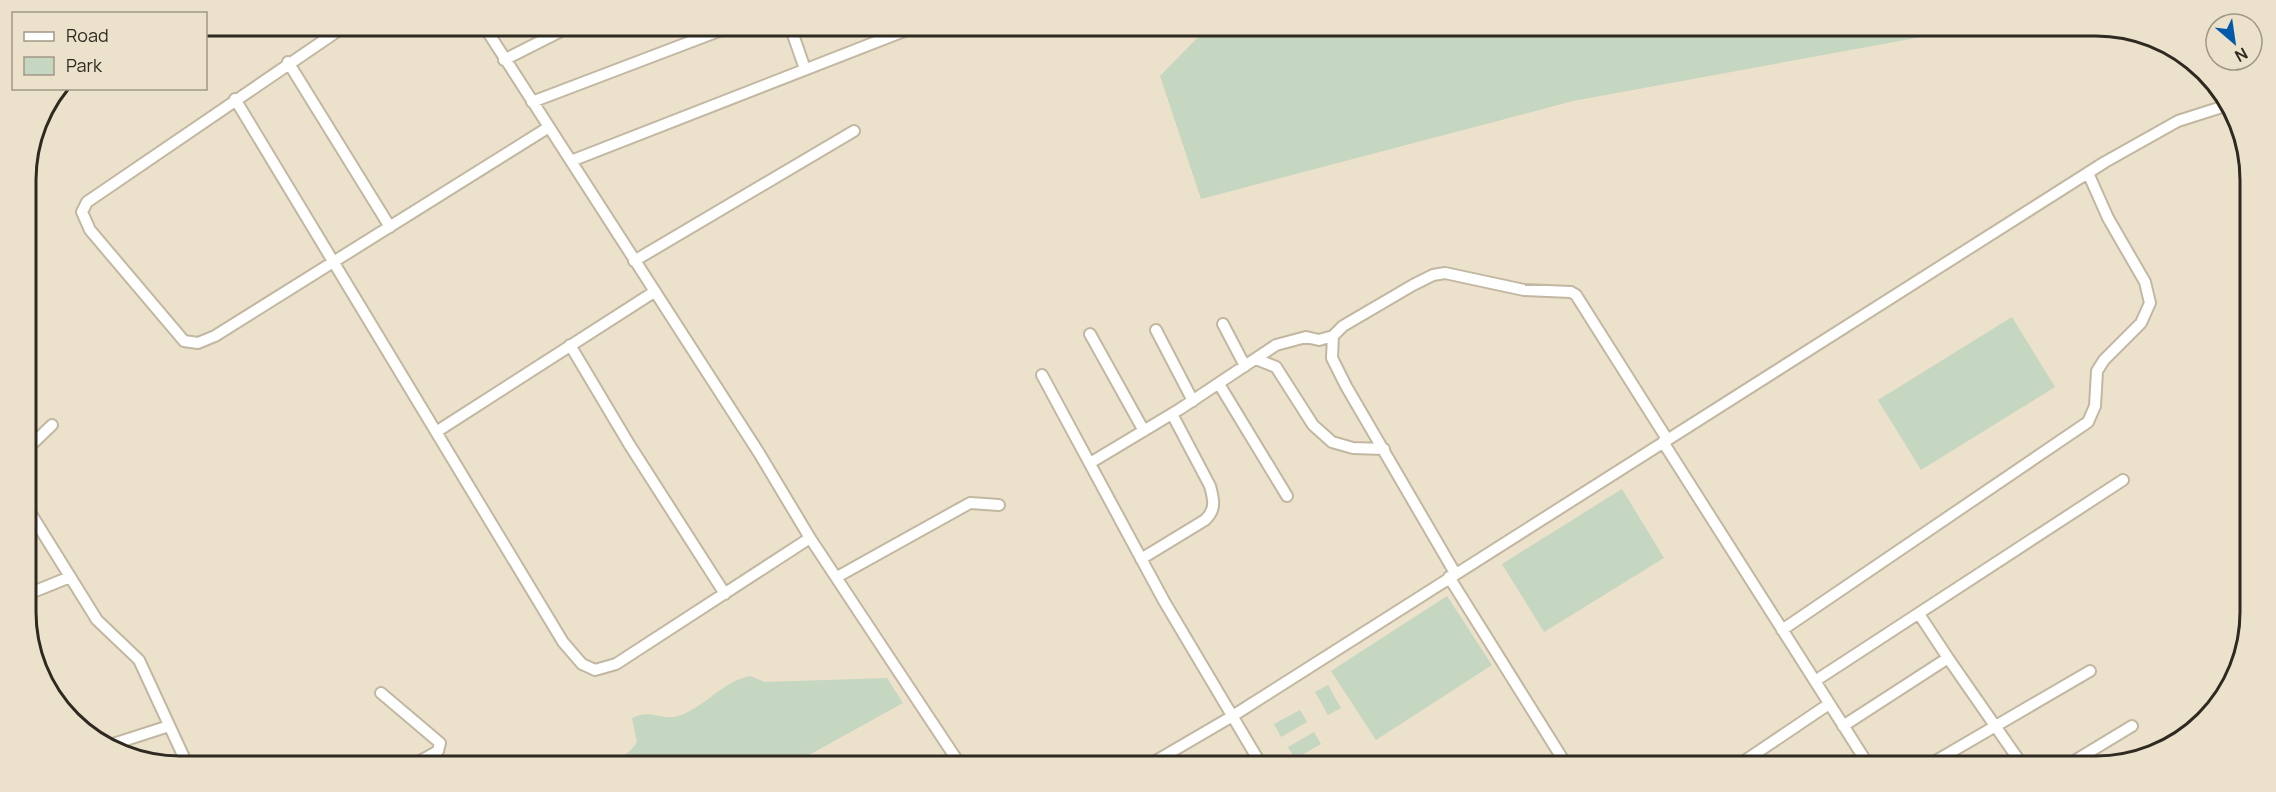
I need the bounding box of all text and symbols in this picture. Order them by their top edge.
legend [12,12,207,90]
north arrow [2204,12,2264,72]
text: Road [66,23,109,47]
text: N [2231,43,2252,68]
text: Park [66,53,103,77]

